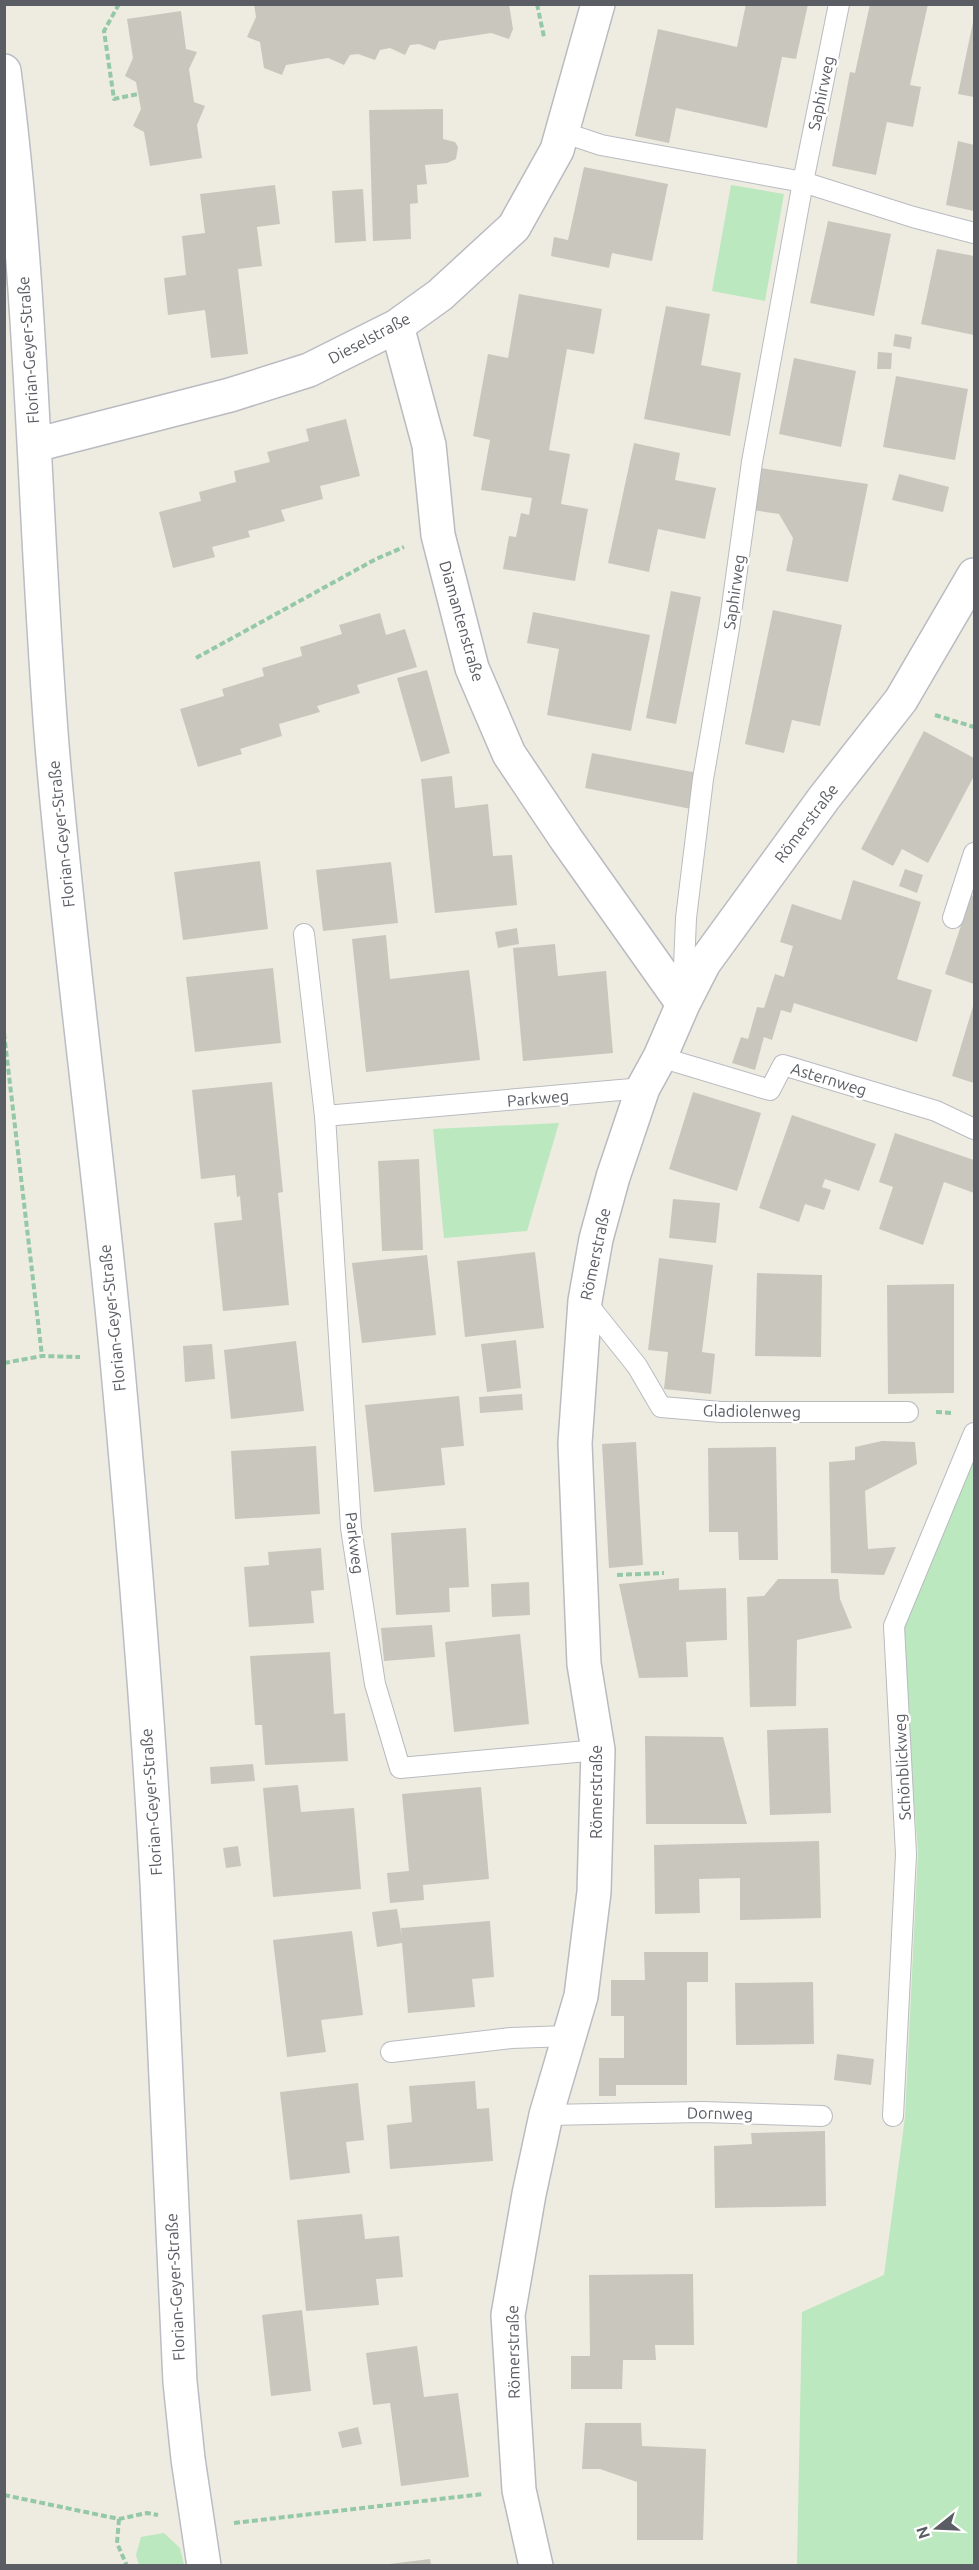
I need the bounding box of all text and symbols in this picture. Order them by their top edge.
street label: Saphirweg [804,54,838,132]
street label: Florian-Geyer-Straße [14,276,42,424]
street label: Dieselstraße [325,309,413,367]
street label: Saphirweg [720,553,748,631]
street label: Diamantenstraße [436,559,488,683]
street label: Florian-Geyer-Straße [44,760,78,908]
street label: Römerstraße [771,780,841,866]
street label: Asternweg [789,1059,869,1099]
street label: Parkweg [506,1086,570,1110]
street label: Römerstraße [576,1206,614,1302]
street label: Florian-Geyer-Straße [95,1244,129,1392]
street label: Gladiolenweg [703,1401,801,1421]
street label: Parkweg [342,1511,368,1575]
street label: Schönblickweg [890,1713,914,1821]
street label: Florian-Geyer-Straße [137,1728,165,1876]
street label: Römerstraße [587,1745,605,1839]
street label: Dornweg [687,2103,753,2123]
street label: Florian-Geyer-Straße [162,2213,188,2361]
street label: Römerstraße [503,2305,523,2399]
north arrow [907,2498,967,2558]
text: N [912,2524,933,2541]

